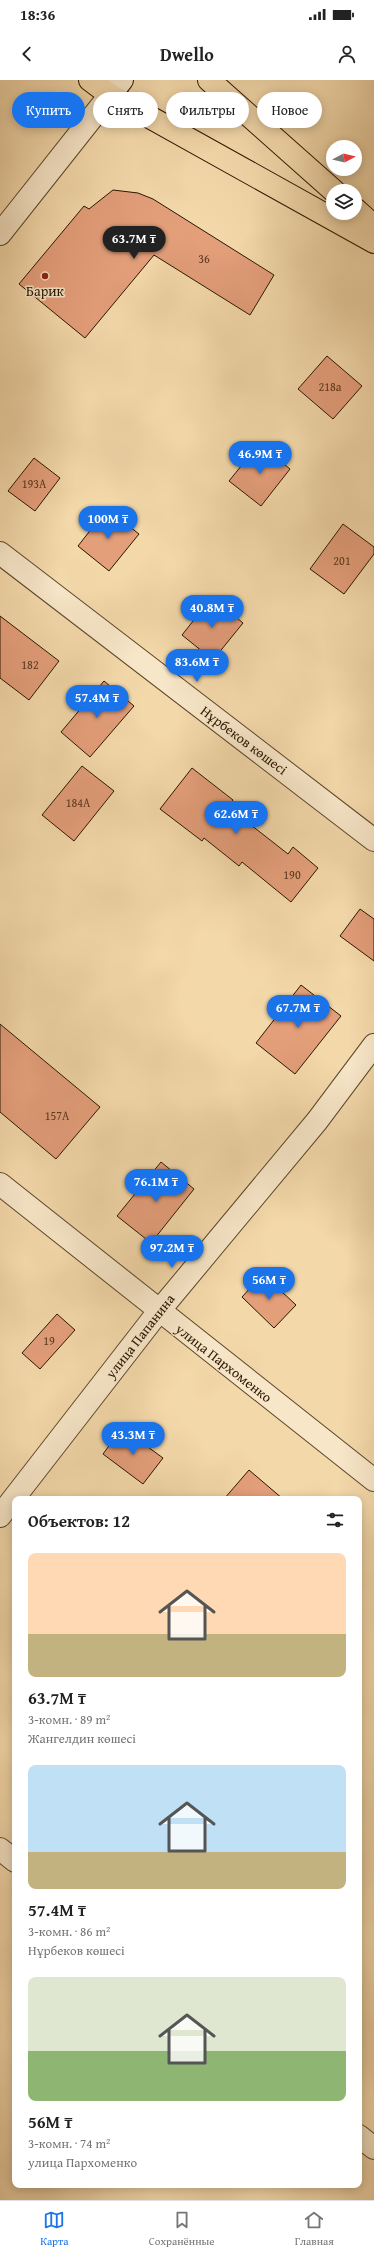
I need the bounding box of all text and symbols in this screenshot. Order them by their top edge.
text: 18:36 [20,4,55,25]
text: Dwello [160,41,214,68]
icon: back [16,43,38,65]
icon: person [336,43,358,65]
chip: Купить [12,92,85,128]
chip: Снять [93,92,158,128]
chip: Фильтры [166,92,249,128]
chip: Новое [257,92,322,128]
north arrow [326,140,362,176]
map controls [326,140,362,220]
button: layers [326,184,362,220]
pin: 63.7M ₸ [97,226,171,260]
text: 63.7M ₸ [112,229,156,248]
house number: 36 [198,250,210,267]
marker: Барик [40,271,50,281]
place label: Барик [26,281,65,301]
house number: 218а [318,378,342,395]
pin: 46.9M ₸ [223,441,297,475]
text: 46.9M ₸ [238,444,282,463]
house number: 193А [22,475,47,492]
pin: 100M ₸ [75,506,141,540]
text: 100M ₸ [88,509,128,528]
house number: 201 [333,552,351,569]
pin: 40.8M ₸ [175,595,249,629]
text: 40.8M ₸ [190,598,234,617]
pin: 83.6M ₸ [160,649,234,683]
text: 83.6M ₸ [175,652,219,671]
house number: 182 [21,656,39,673]
pin: 57.4M ₸ [60,685,134,719]
text: 57.4M ₸ [75,688,119,707]
street label: Нұрбеков көшесі [196,701,292,779]
house number: 184А [66,794,91,811]
pin: 62.6M ₸ [199,801,273,835]
text: 62.6M ₸ [214,804,258,823]
house number: 190 [283,866,301,883]
pin: 67.7M ₸ [261,995,335,1029]
text: 67.7M ₸ [276,998,320,1017]
house number: 157А [45,1107,70,1124]
pin: 76.1M ₸ [119,1169,193,1203]
text: 76.1M ₸ [134,1172,178,1191]
pin: 97.2M ₸ [135,1235,209,1269]
text: 97.2M ₸ [150,1238,194,1257]
pin: 56M ₸ [241,1267,297,1301]
text: 56M ₸ [252,1270,286,1289]
street label: улица Папанина [100,1289,180,1383]
street label: улица Пархоменко [171,1318,276,1407]
house number: 19 [43,1332,55,1349]
pin: 43.3M ₸ [96,1422,170,1456]
text: 43.3M ₸ [111,1425,155,1444]
text: Объектов: 12 [28,1508,130,1533]
icon: filters [324,1509,346,1531]
icon: home [151,1579,223,1651]
text: 63.7M ₸ [28,1685,86,1710]
text: 3-комн. · 89 m² [28,1710,110,1729]
text: Жангелдин көшесі [28,1729,136,1748]
icon: home [151,1791,223,1863]
text: 57.4M ₸ [28,1897,86,1922]
text: 3-комн. · 86 m² [28,1922,110,1941]
text: Нұрбеков көшесі [28,1941,125,1960]
icon: home [151,2003,223,2075]
text: 56M ₸ [28,2109,73,2134]
text: 3-комн. · 74 m² [28,2134,110,2153]
text: улица Пархоменко [28,2153,137,2172]
tab: Карта [40,2209,69,2249]
tab: Сохранённые [149,2209,214,2249]
tab: Главная [295,2209,334,2249]

